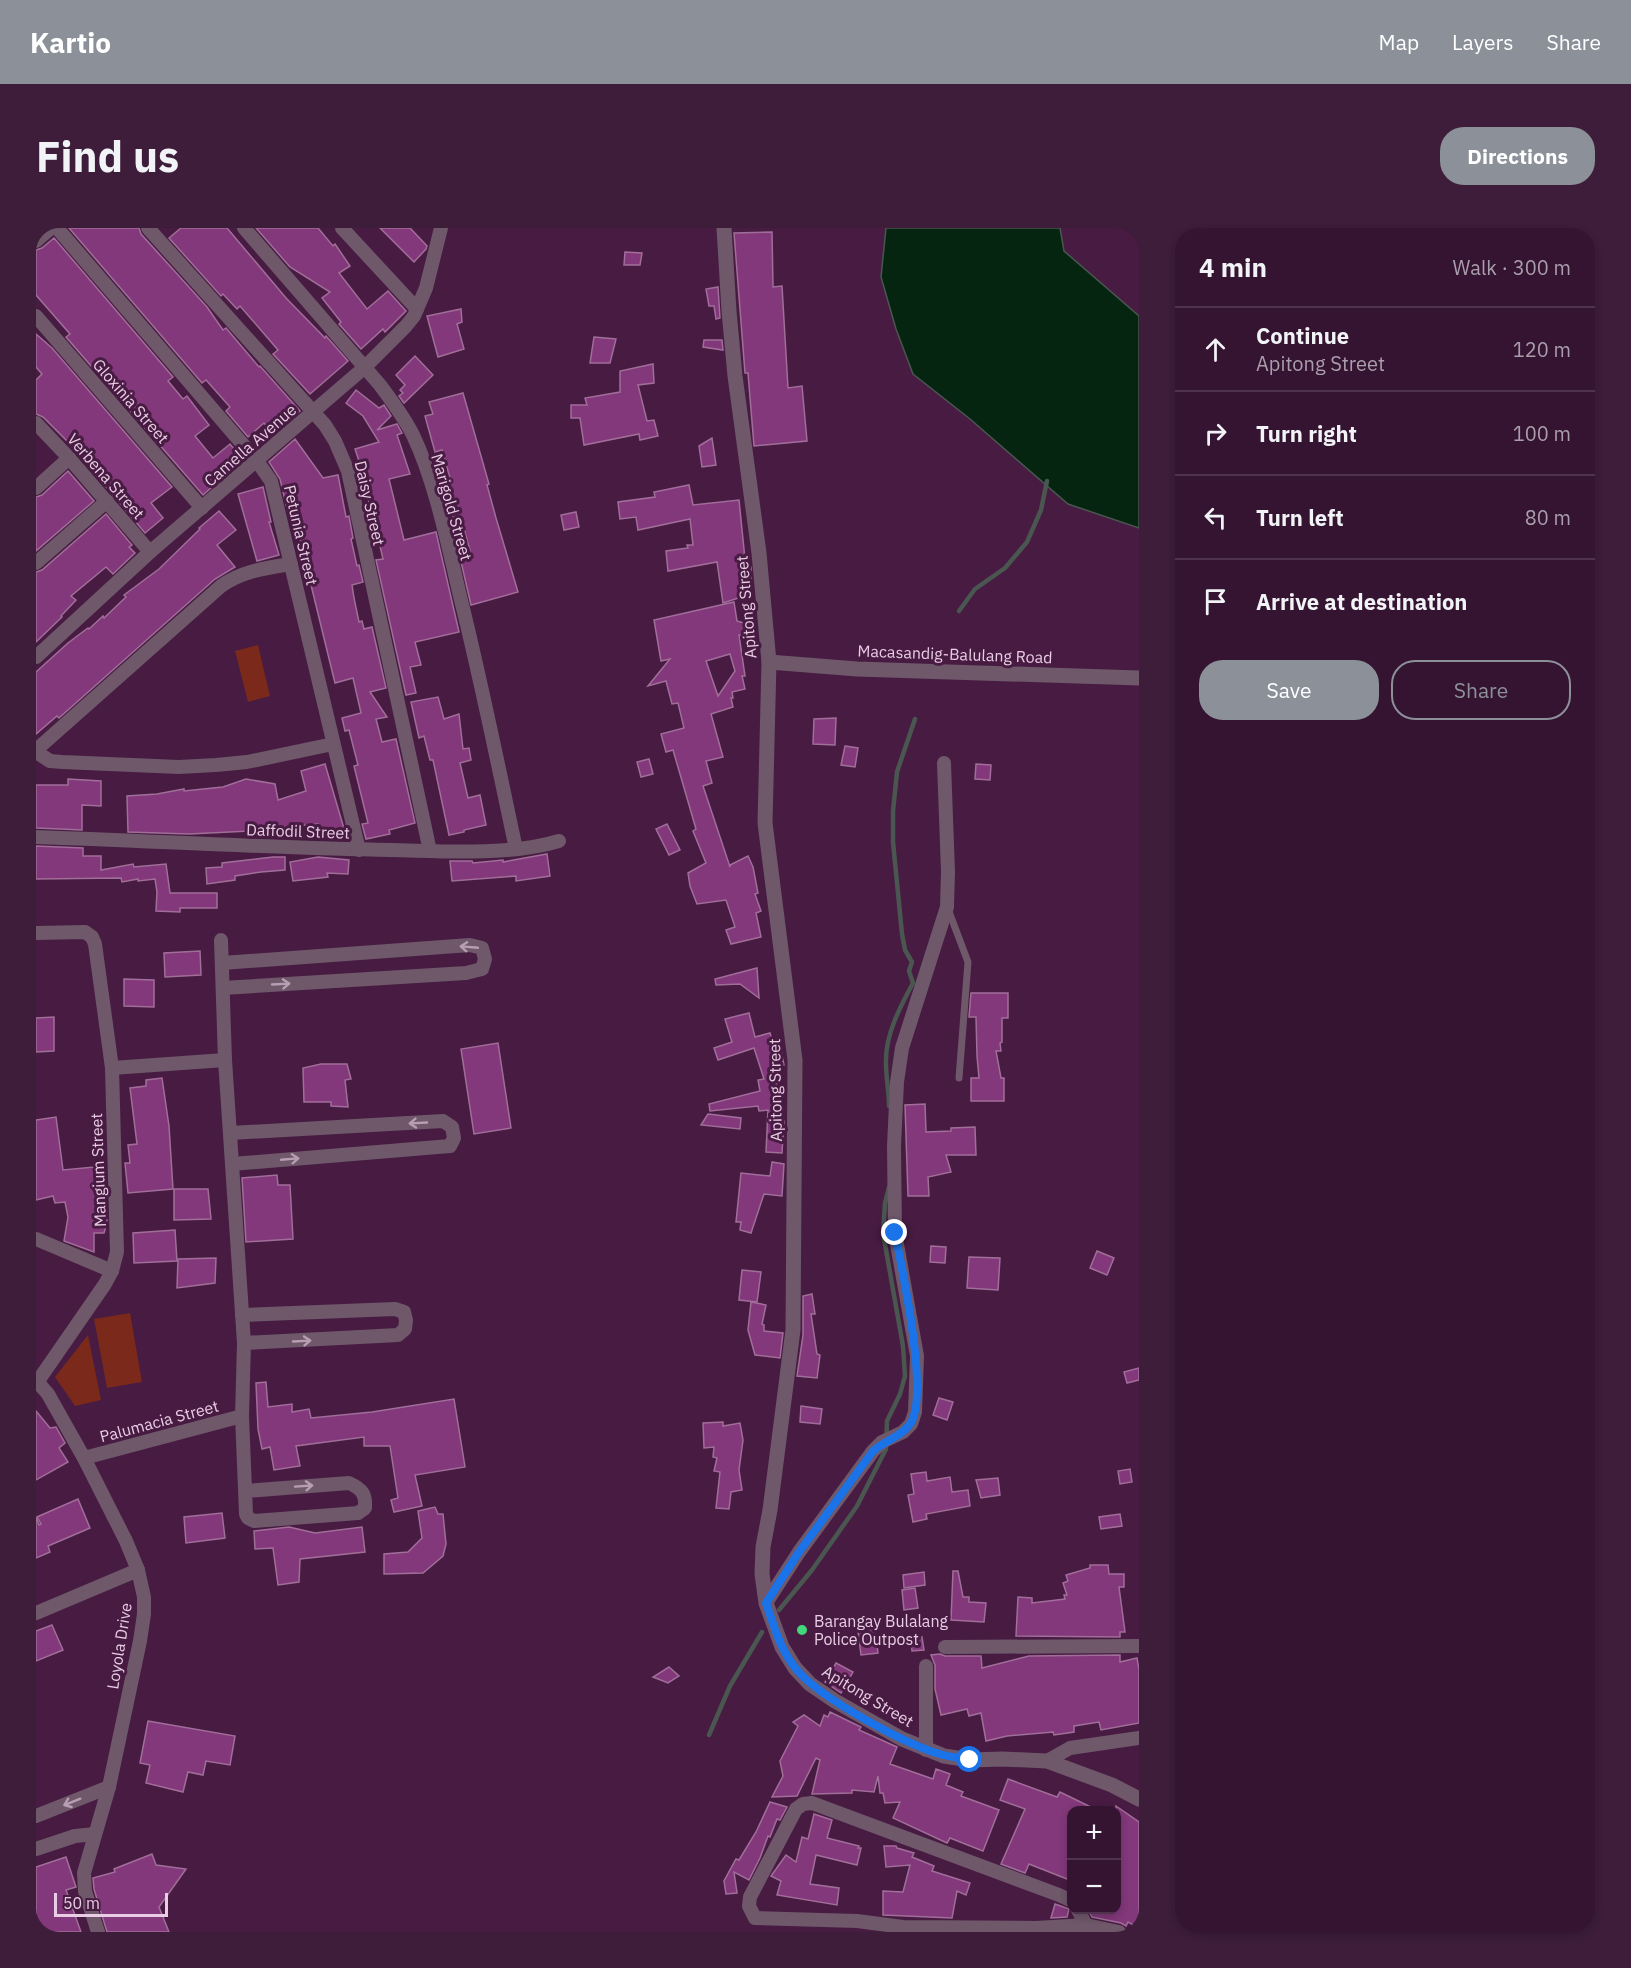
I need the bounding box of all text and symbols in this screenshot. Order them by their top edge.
text: Kartio [30,24,111,61]
text: Map [1379,28,1419,56]
text: Layers [1452,28,1514,56]
text: Share [1547,28,1601,56]
button: Directions [1440,127,1595,185]
text: Find us [36,129,179,184]
text: 4 min [1199,250,1267,284]
text: Walk · 300 m [1453,254,1571,281]
text: Continue [1256,321,1349,350]
icon: ahead [1199,333,1232,366]
text: 120 m [1513,336,1571,363]
text: Apitong Street [1256,350,1385,377]
street label: Gloxinia Street [89,355,173,447]
street label: Camella Avenue [200,399,300,490]
icon: right [1199,417,1232,450]
text: Turn right [1256,419,1357,448]
text: 100 m [1513,420,1571,447]
street label: Verbena Street [63,429,149,523]
street label: Marigold Street [427,451,477,563]
street label: Daisy Street [351,459,389,547]
street label: Petunia Street [280,483,322,587]
icon: left [1199,501,1232,534]
text: Turn left [1256,503,1344,532]
text: 80 m [1525,504,1571,531]
street label: Apitong Street [732,555,760,659]
icon: arrive [1199,585,1232,618]
text: Arrive at destination [1256,587,1467,616]
street label: Macasandig-Balulang Road [857,641,1053,667]
button: Save [1199,660,1379,720]
button: Share [1391,660,1571,720]
street label: Daffodil Street [246,819,350,843]
one-way arrow [460,941,479,952]
one-way arrow [270,979,290,990]
street label: Apitong Street [764,1038,786,1142]
street label: Mangium Street [86,1113,110,1227]
one-way arrow [409,1117,429,1128]
one-way arrow [280,1153,300,1164]
route end [881,1219,907,1245]
one-way arrow [292,1335,312,1346]
street label: Palumacia Street [97,1396,221,1446]
one-way arrow [294,1481,313,1492]
street label: Loyola Drive [102,1601,136,1691]
place label: Barangay Bulalang Police Outpost [814,1611,948,1649]
marker: Barangay Bulalang Police Outpost [795,1623,809,1637]
street label: Apitong Street [819,1661,917,1731]
route start [956,1746,982,1772]
one-way arrow [64,1797,82,1808]
map controls [1067,1806,1121,1914]
button: + [1067,1806,1121,1860]
button: − [1067,1860,1121,1914]
scale bar [54,1890,168,1918]
text: 50 m [63,1893,100,1913]

